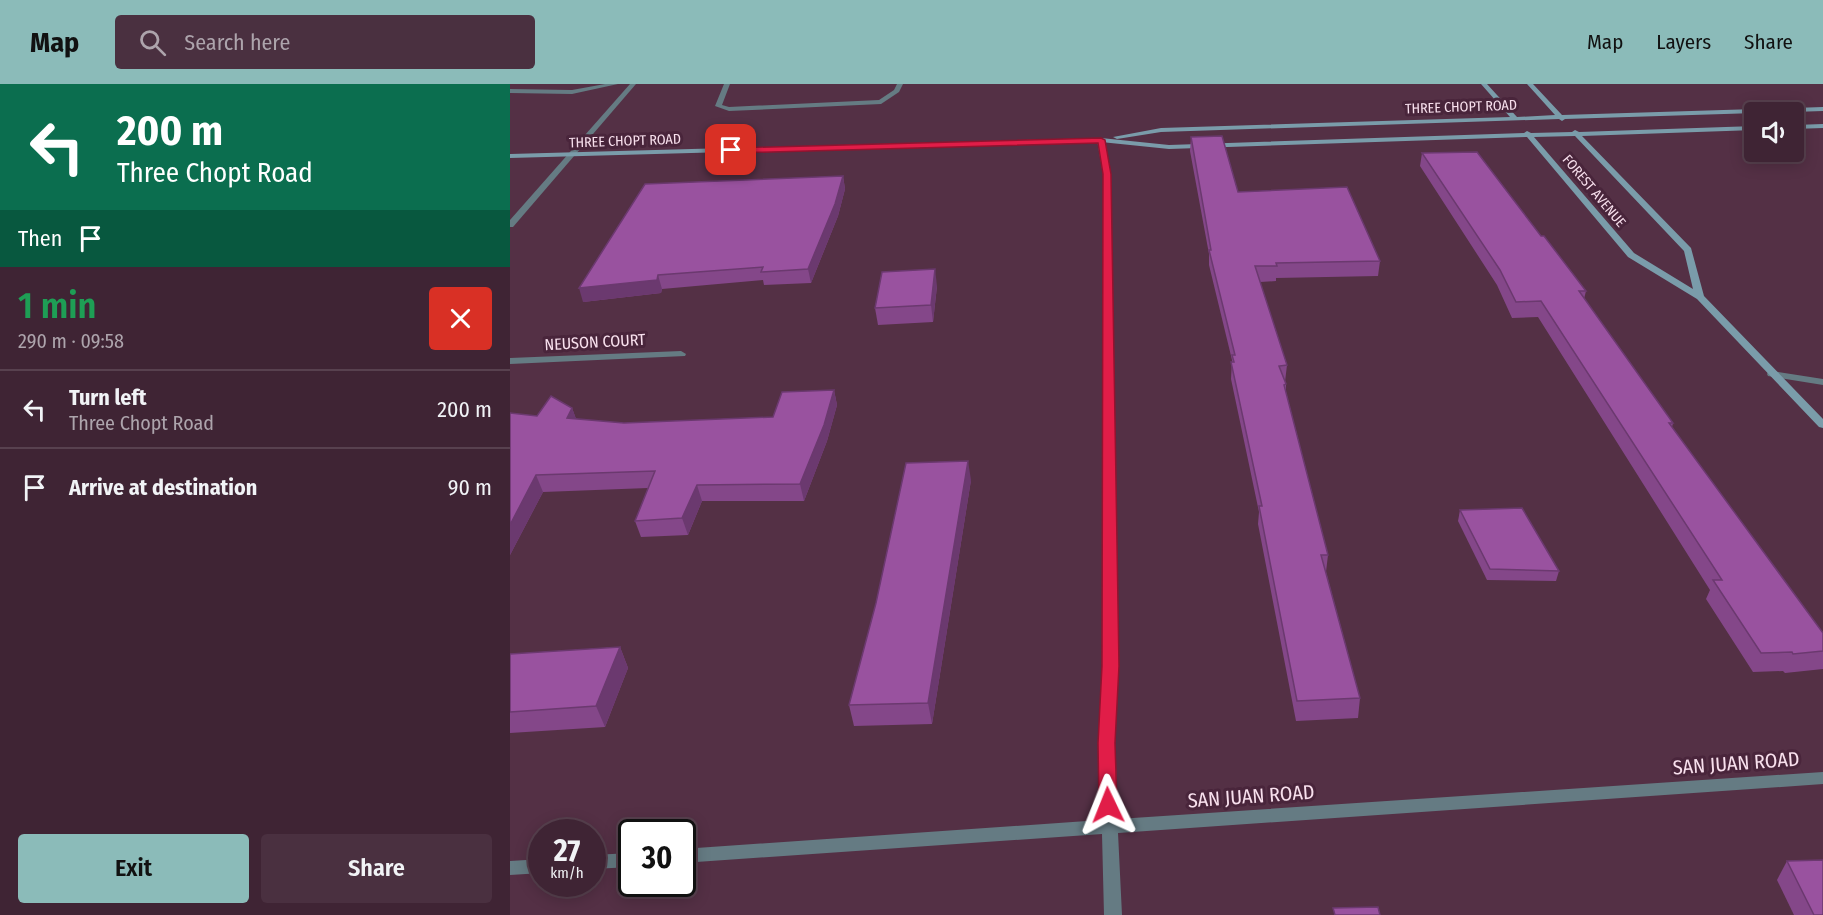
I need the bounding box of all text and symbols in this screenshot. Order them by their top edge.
search box [115,15,535,69]
text: Map [30,26,79,59]
icon: search [136,26,169,59]
text: Search here [184,29,290,56]
text: Map [1587,29,1623,55]
text: Layers [1656,29,1711,55]
text: Share [1744,29,1793,55]
street label: THREE CHOPT ROAD [1405,97,1517,117]
map controls [1744,102,1804,162]
button: sound [1744,102,1804,162]
text: 200 m [117,106,223,156]
icon: left [18,108,96,186]
pin [705,124,756,175]
street label: THREE CHOPT ROAD [569,131,681,151]
icon: arrive [714,133,747,166]
street label: FOREST AVENUE [1559,151,1629,231]
text: Three Chopt Road [117,157,313,189]
icon: arrive [74,222,107,255]
text: Then [18,225,62,252]
text: 1 min [18,284,96,328]
button: close [429,287,492,350]
text: 290 m · 09:58 [18,329,124,353]
street label: NEUSON COURT [544,330,647,354]
text: Turn left [69,384,147,411]
icon: left [18,393,51,426]
text: 200 m [437,396,492,423]
text: Three Chopt Road [69,411,214,435]
icon: arrive [18,471,51,504]
text: Arrive at destination [69,474,257,501]
text: 90 m [448,474,492,501]
street label: SAN JUAN ROAD [1672,747,1800,779]
position arrow [1076,773,1140,837]
street label: SAN JUAN ROAD [1187,780,1315,812]
speed limit sign: 30 [618,819,696,897]
text: 27 [554,833,580,869]
button: Exit [18,834,249,903]
button: Share [261,834,492,903]
text: km/h [550,864,584,882]

